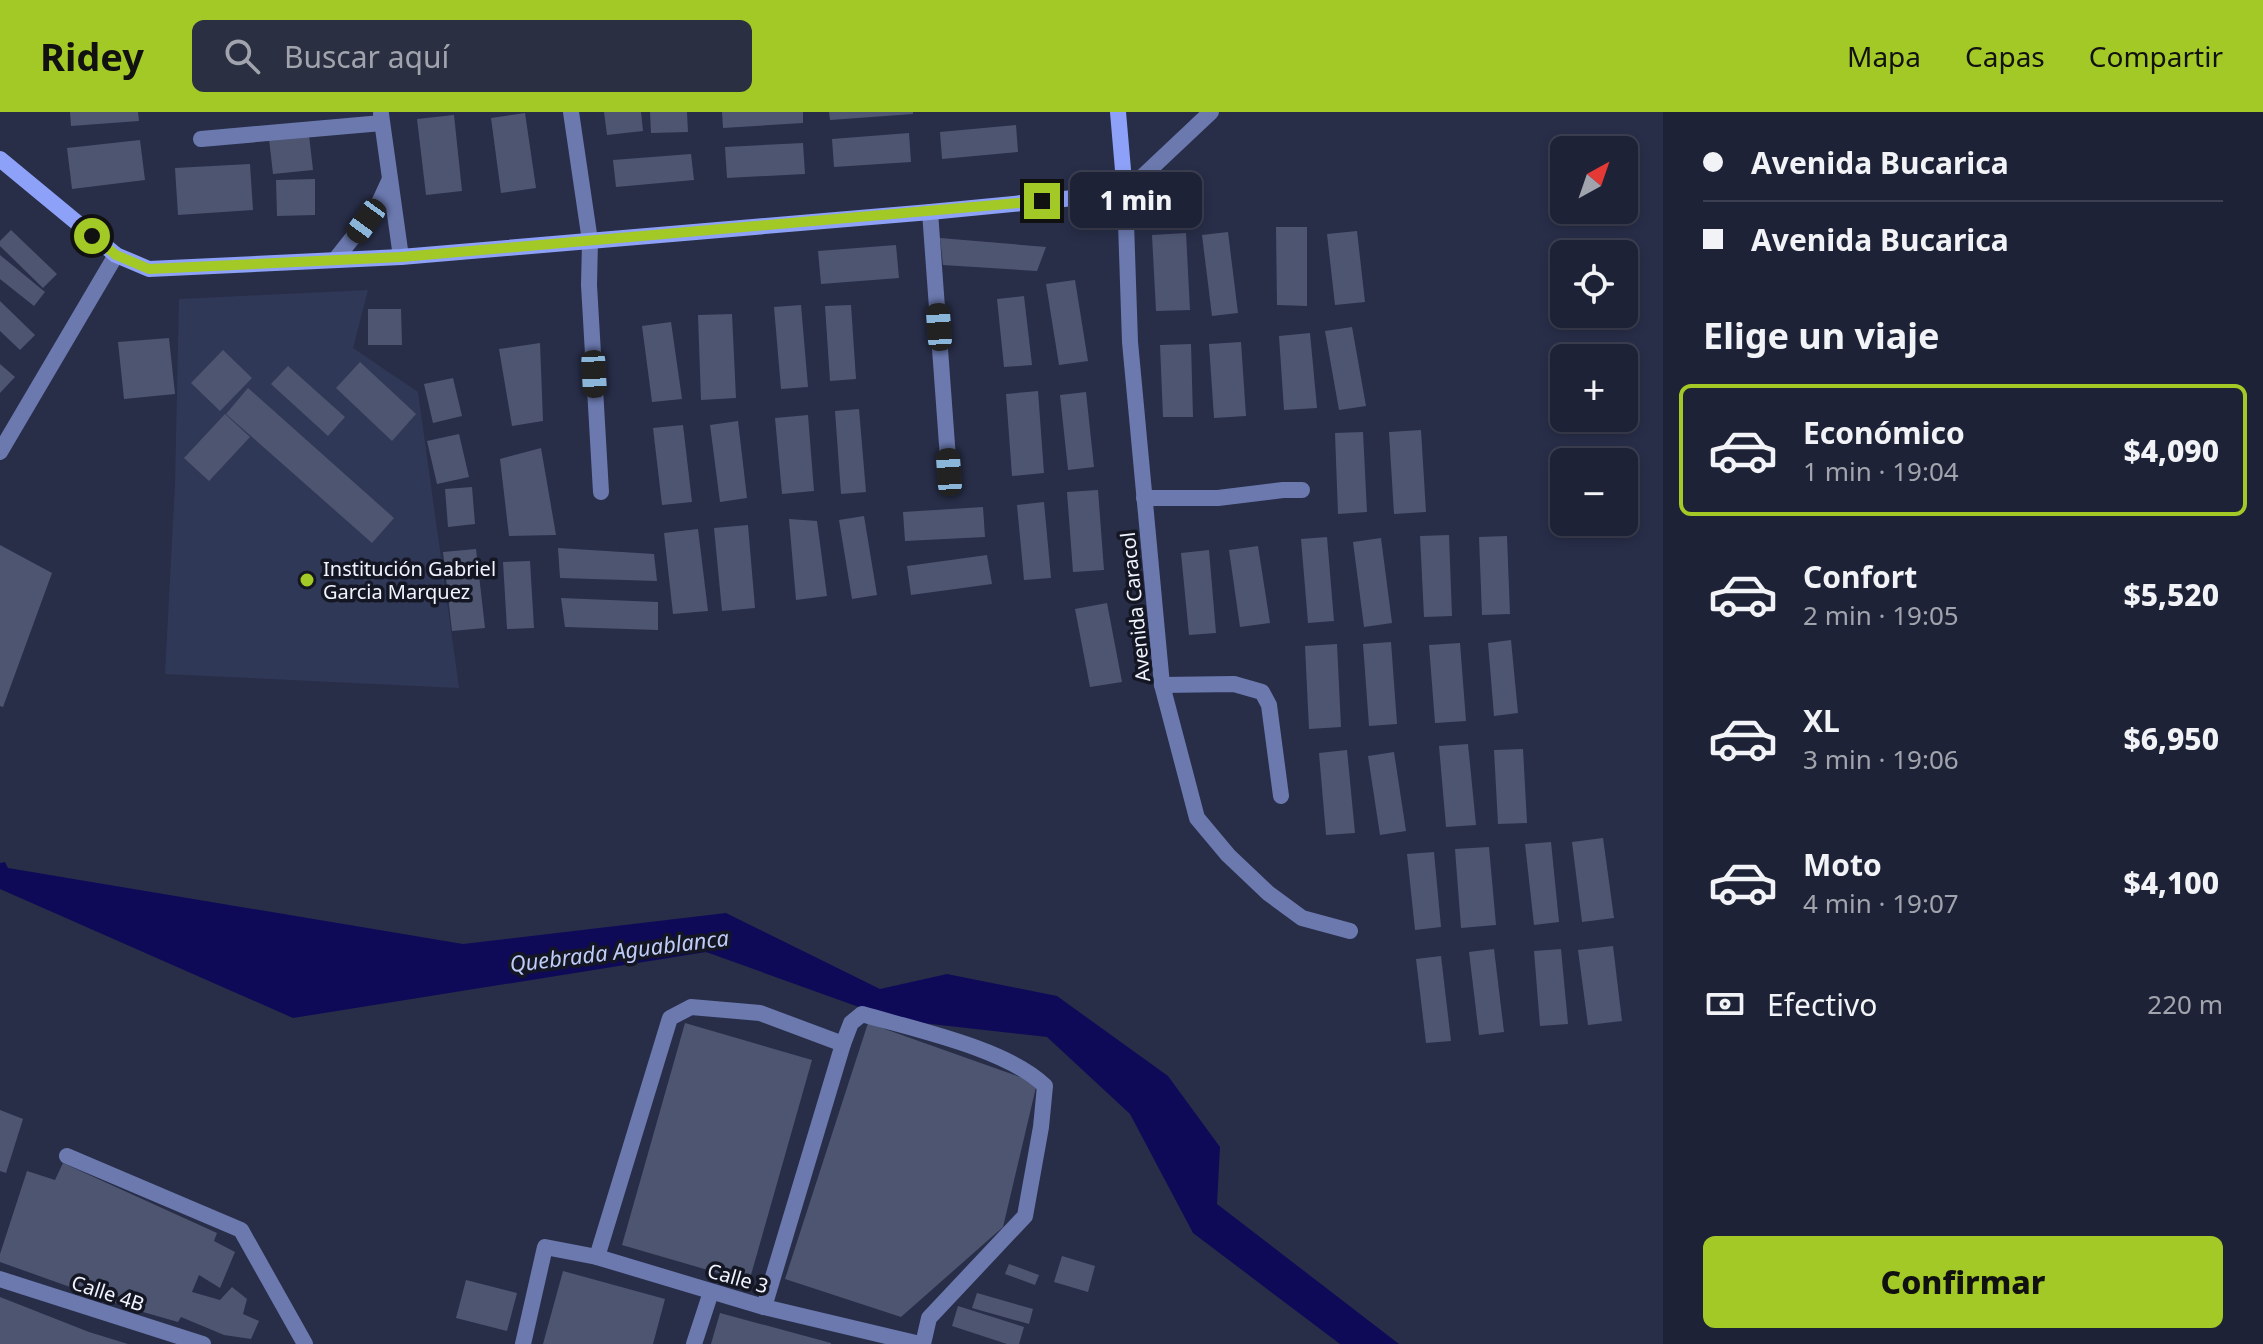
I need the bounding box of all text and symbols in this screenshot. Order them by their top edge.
search box [192,20,752,92]
text: Ridey [40,30,144,82]
icon: search [220,34,264,78]
text: Buscar aquí [284,36,449,77]
text: Mapa [1847,37,1921,75]
text: Capas [1965,37,2045,75]
text: Compartir [2089,37,2223,75]
north arrow [1550,136,1638,224]
map controls [1550,136,1638,536]
text: Avenida Bucarica [1751,142,2009,183]
callout: 1 min [1070,173,1202,229]
text: 1 min [1100,182,1172,218]
route end [1024,183,1060,219]
car [342,195,390,247]
route start [74,218,110,254]
text: Avenida Bucarica [1751,219,2009,260]
button: locate [1550,240,1638,328]
car [925,302,953,352]
text: Elige un viaje [1703,311,1940,360]
button: + [1550,344,1638,432]
car [581,349,607,399]
text: Económico [1803,412,1965,453]
icon: car [1707,414,1779,486]
text: $4,090 [2124,430,2219,471]
car [935,447,963,497]
button: − [1550,448,1638,536]
text: 1 min · 19:04 [1803,453,1959,489]
street label: Avenida Caracol [1114,531,1156,683]
place label: Institución Gabriel Garcia Marquez [323,555,496,605]
text: Confort [1803,556,1917,597]
icon: car [1707,558,1779,630]
marker: Institución Gabriel Garcia Marquez [298,571,316,589]
text: $5,520 [2124,574,2219,615]
text: 2 min · 19:05 [1803,597,1959,633]
text: XL [1803,700,1840,741]
icon: car [1707,702,1779,774]
text: $6,950 [2124,718,2219,759]
text: 3 min · 19:06 [1803,741,1959,777]
text: Moto [1803,844,1882,885]
icon: car [1707,846,1779,918]
text: $4,100 [2124,862,2219,903]
text: 4 min · 19:07 [1803,885,1959,921]
water label: Quebrada Aguablanca [508,922,731,978]
icon: cash [1703,982,1747,1026]
text: Efectivo [1767,984,1877,1025]
text: 220 m [2147,986,2223,1022]
button: Confirmar [1703,1236,2223,1328]
street label: Calle 3 [704,1256,772,1300]
street label: Calle 4B [68,1269,148,1317]

